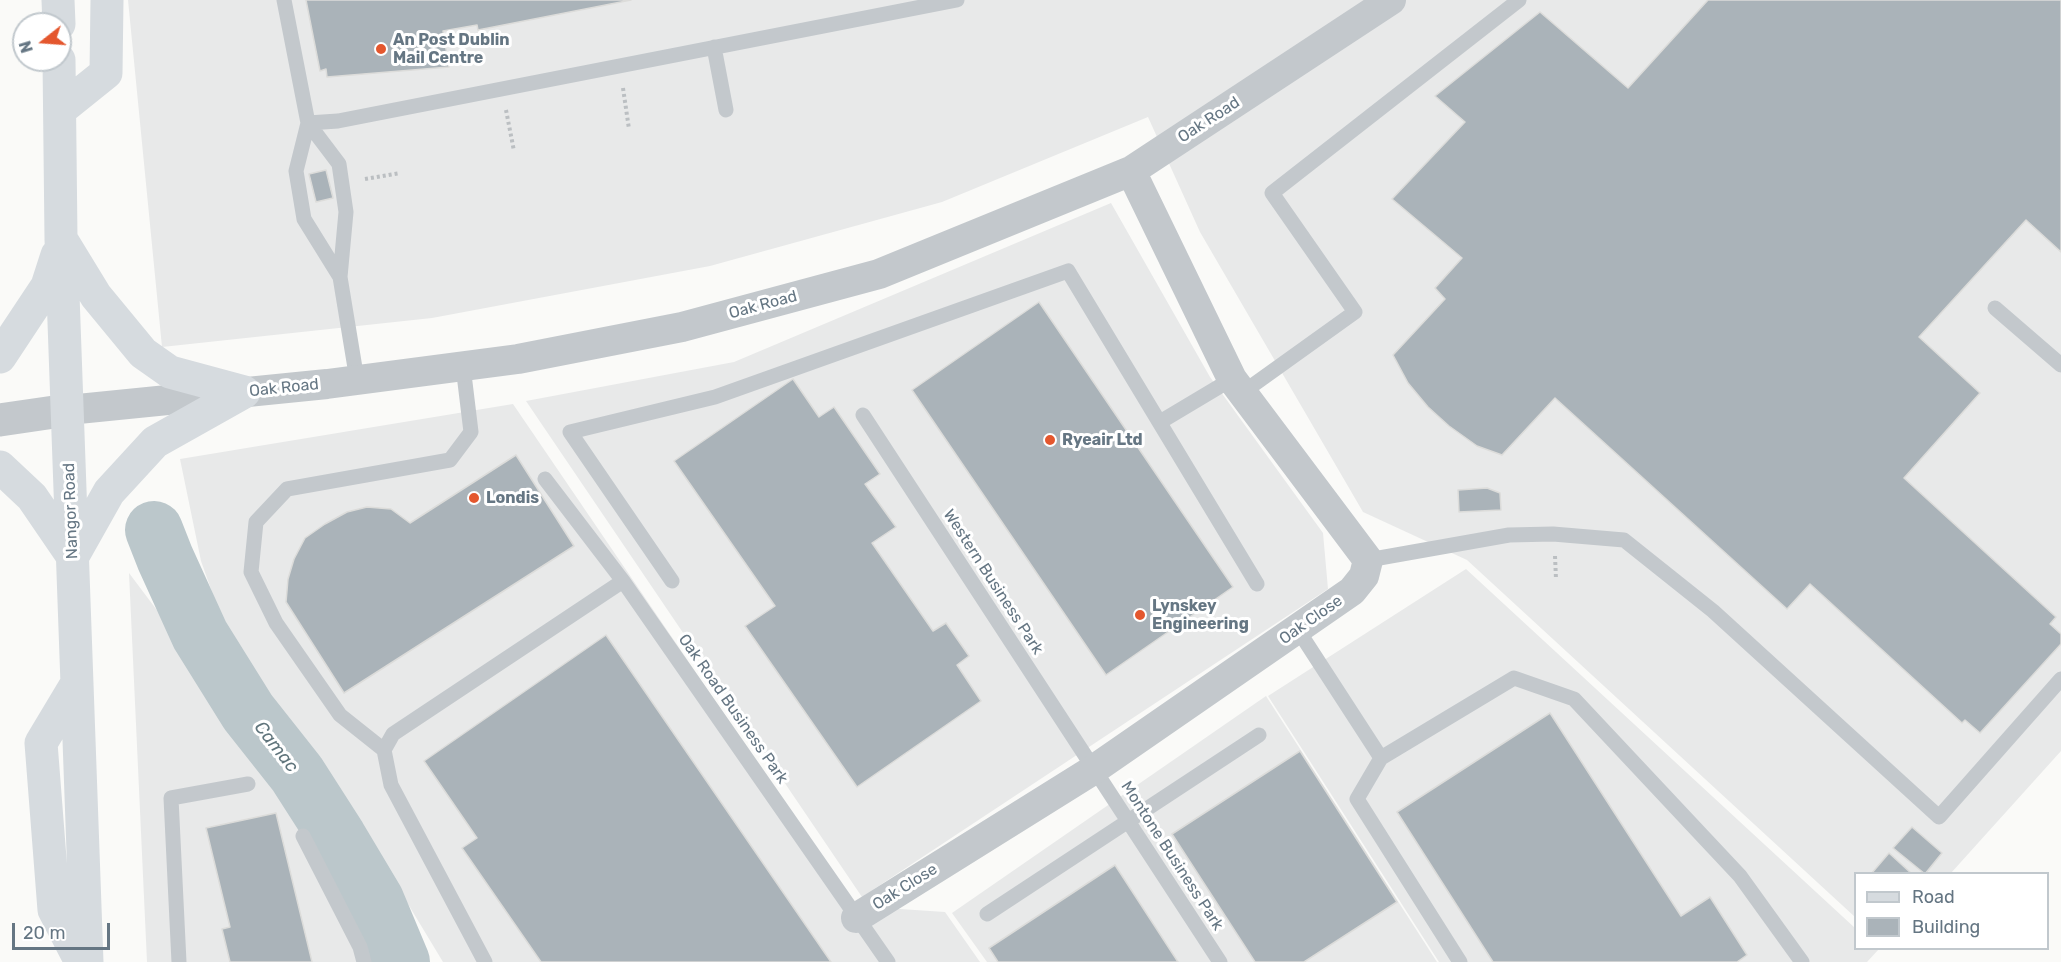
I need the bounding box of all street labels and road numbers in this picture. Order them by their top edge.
street label: Oak Road [1175,93,1243,147]
street label: Oak Road [727,287,799,323]
street label: Oak Road [248,375,320,401]
street label: Nangor Road [60,463,82,559]
street label: Western Business Park [939,506,1047,658]
street label: Oak Close [1276,591,1346,649]
street label: Oak Road Business Park [674,631,792,787]
street label: Montone Business Park [1117,778,1227,934]
street label: Oak Close [869,860,941,914]

